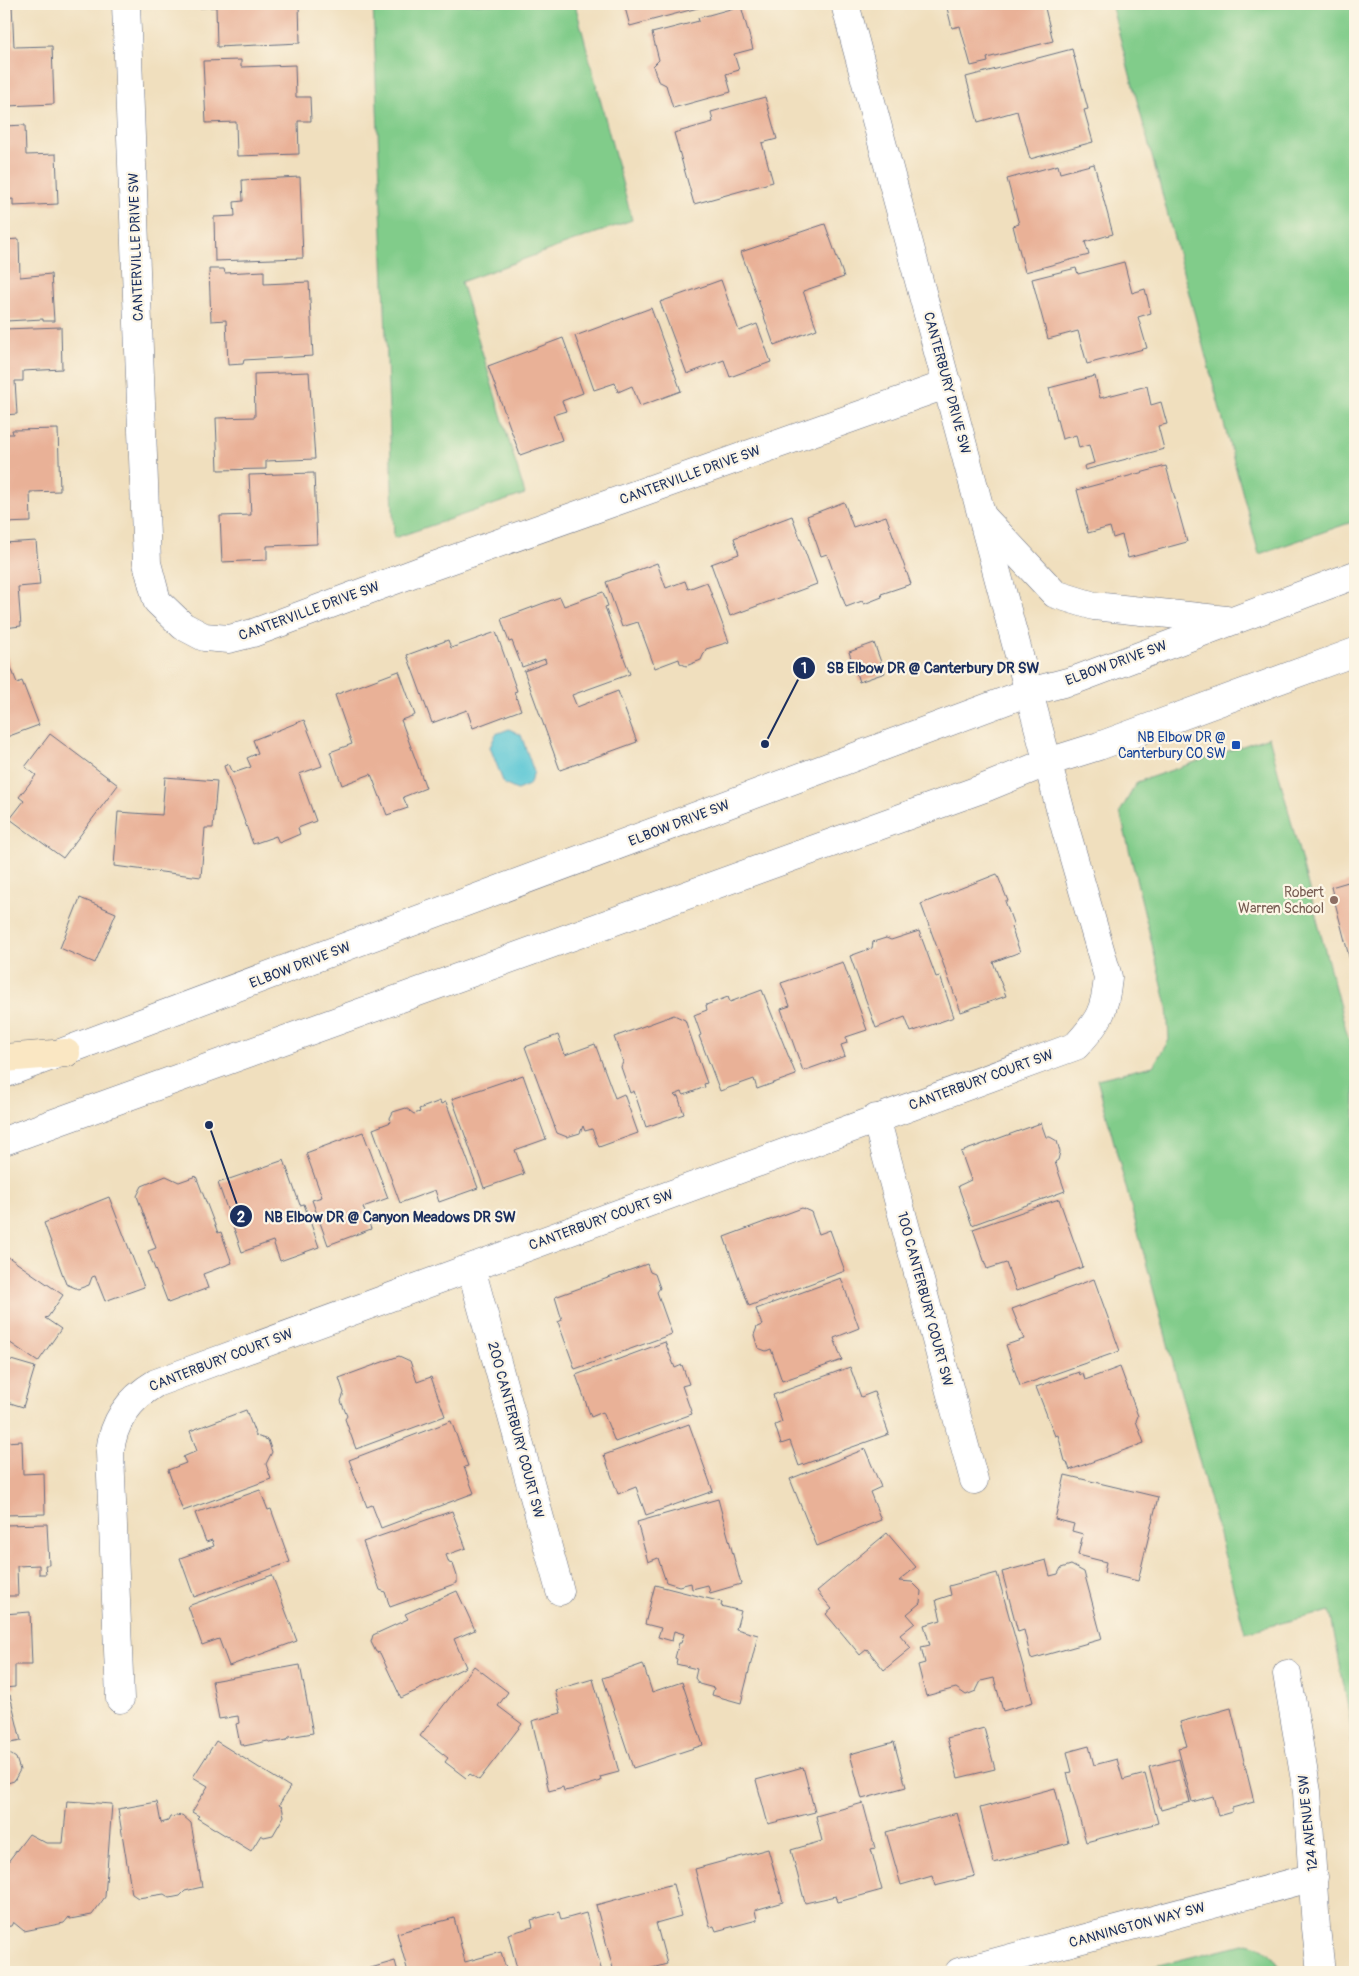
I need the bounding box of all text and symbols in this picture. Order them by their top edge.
street label: CANTERVILLE DRIVE SW [125,172,147,321]
street label: CANTERBURY DRIVE SW [920,310,974,456]
street label: CANTERVILLE DRIVE SW [617,442,763,508]
street label: CANTERVILLE DRIVE SW [236,578,382,644]
street label: ELBOW DRIVE SW [1063,637,1169,689]
callout: SB Elbow DR @ Canterbury DR SW [792,653,1049,683]
text: 1 [801,659,807,678]
text: SB Elbow DR @ Canterbury DR SW [827,659,1040,678]
place label: NB Elbow DR @ Canterbury CO SW [1118,729,1226,762]
marker: NB Elbow DR @ Canterbury CO SW [1230,739,1242,751]
street label: ELBOW DRIVE SW [626,796,732,850]
place label: Robert Warren School [1238,884,1324,917]
marker: Robert Warren School [1328,894,1340,906]
street label: ELBOW DRIVE SW [247,938,353,992]
street label: CANTERBURY COURT SW [907,1046,1055,1114]
street label: CANTERBURY COURT SW [527,1186,675,1254]
callout: NB Elbow DR @ Canyon Meadows DR SW [229,1201,525,1231]
text: 2 [237,1208,245,1227]
text: NB Elbow DR @ Canyon Meadows DR SW [264,1208,516,1227]
street label: 100 CANTERBURY COURT SW [894,1210,956,1388]
street label: CANTERBURY COURT SW [147,1325,295,1395]
street label: 200 CANTERBURY COURT SW [484,1340,548,1520]
street label: 124 AVENUE SW [1294,1774,1322,1872]
street label: CANNINGTON WAY SW [1067,1899,1207,1951]

